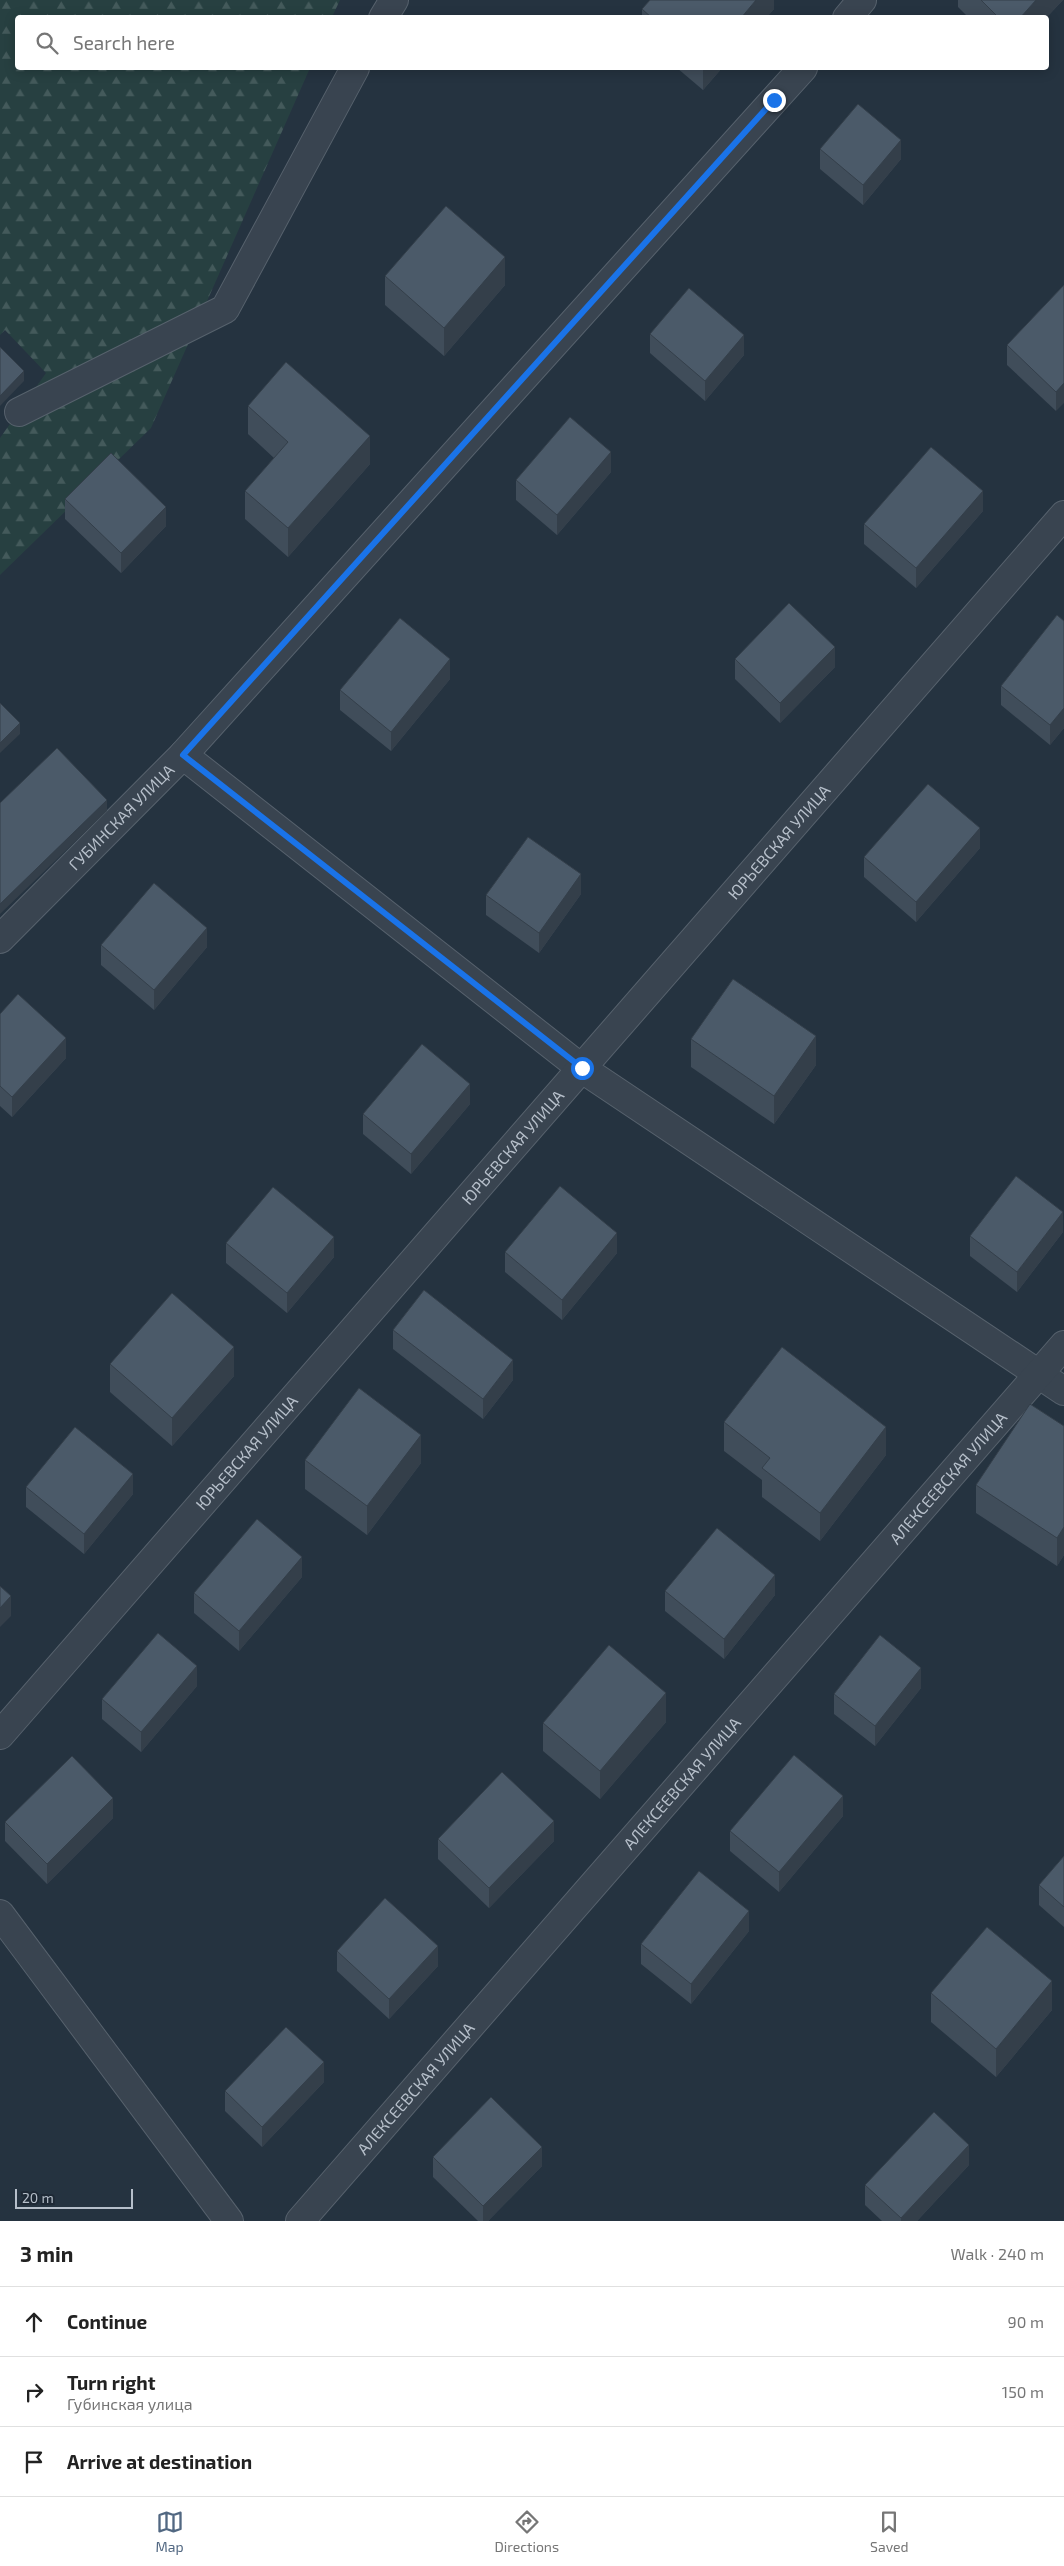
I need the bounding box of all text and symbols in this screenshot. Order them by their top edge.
search box [15,15,1049,70]
icon: search [33,29,61,57]
text: Search here [73,31,175,54]
route end [763,89,786,112]
street label: ГУБИНСКАЯ УЛИЦА [64,760,178,874]
street label: ЮРЬЕВСКАЯ УЛИЦА [723,780,834,903]
route start [571,1057,594,1080]
street label: ЮРЬЕВСКАЯ УЛИЦА [457,1086,567,1208]
street label: ЮРЬЕВСКАЯ УЛИЦА [191,1391,301,1513]
street label: АЛЕКСЕЕВСКАЯ УЛИЦА [885,1408,1010,1547]
street label: АЛЕКСЕЕВСКАЯ УЛИЦА [619,1713,744,1853]
street label: АЛЕКСЕЕВСКАЯ УЛИЦА [353,2018,478,2158]
scale bar [15,2186,132,2209]
text: 20 m [22,2189,54,2206]
text: 3 min [20,2241,73,2266]
text: Walk · 240 m [951,2244,1044,2263]
icon: ahead [20,2308,48,2336]
text: Continue [67,2310,147,2333]
text: 90 m [1008,2312,1044,2331]
text: Turn right [67,2371,155,2394]
icon: right [20,2378,48,2406]
text: 150 m [1002,2382,1044,2401]
text: Губинская улица [67,2394,193,2413]
icon: arrive [20,2448,48,2476]
text: Arrive at destination [67,2450,252,2473]
tab: Map [155,2508,184,2555]
tab: Directions [495,2508,559,2555]
tab: Saved [870,2508,909,2555]

